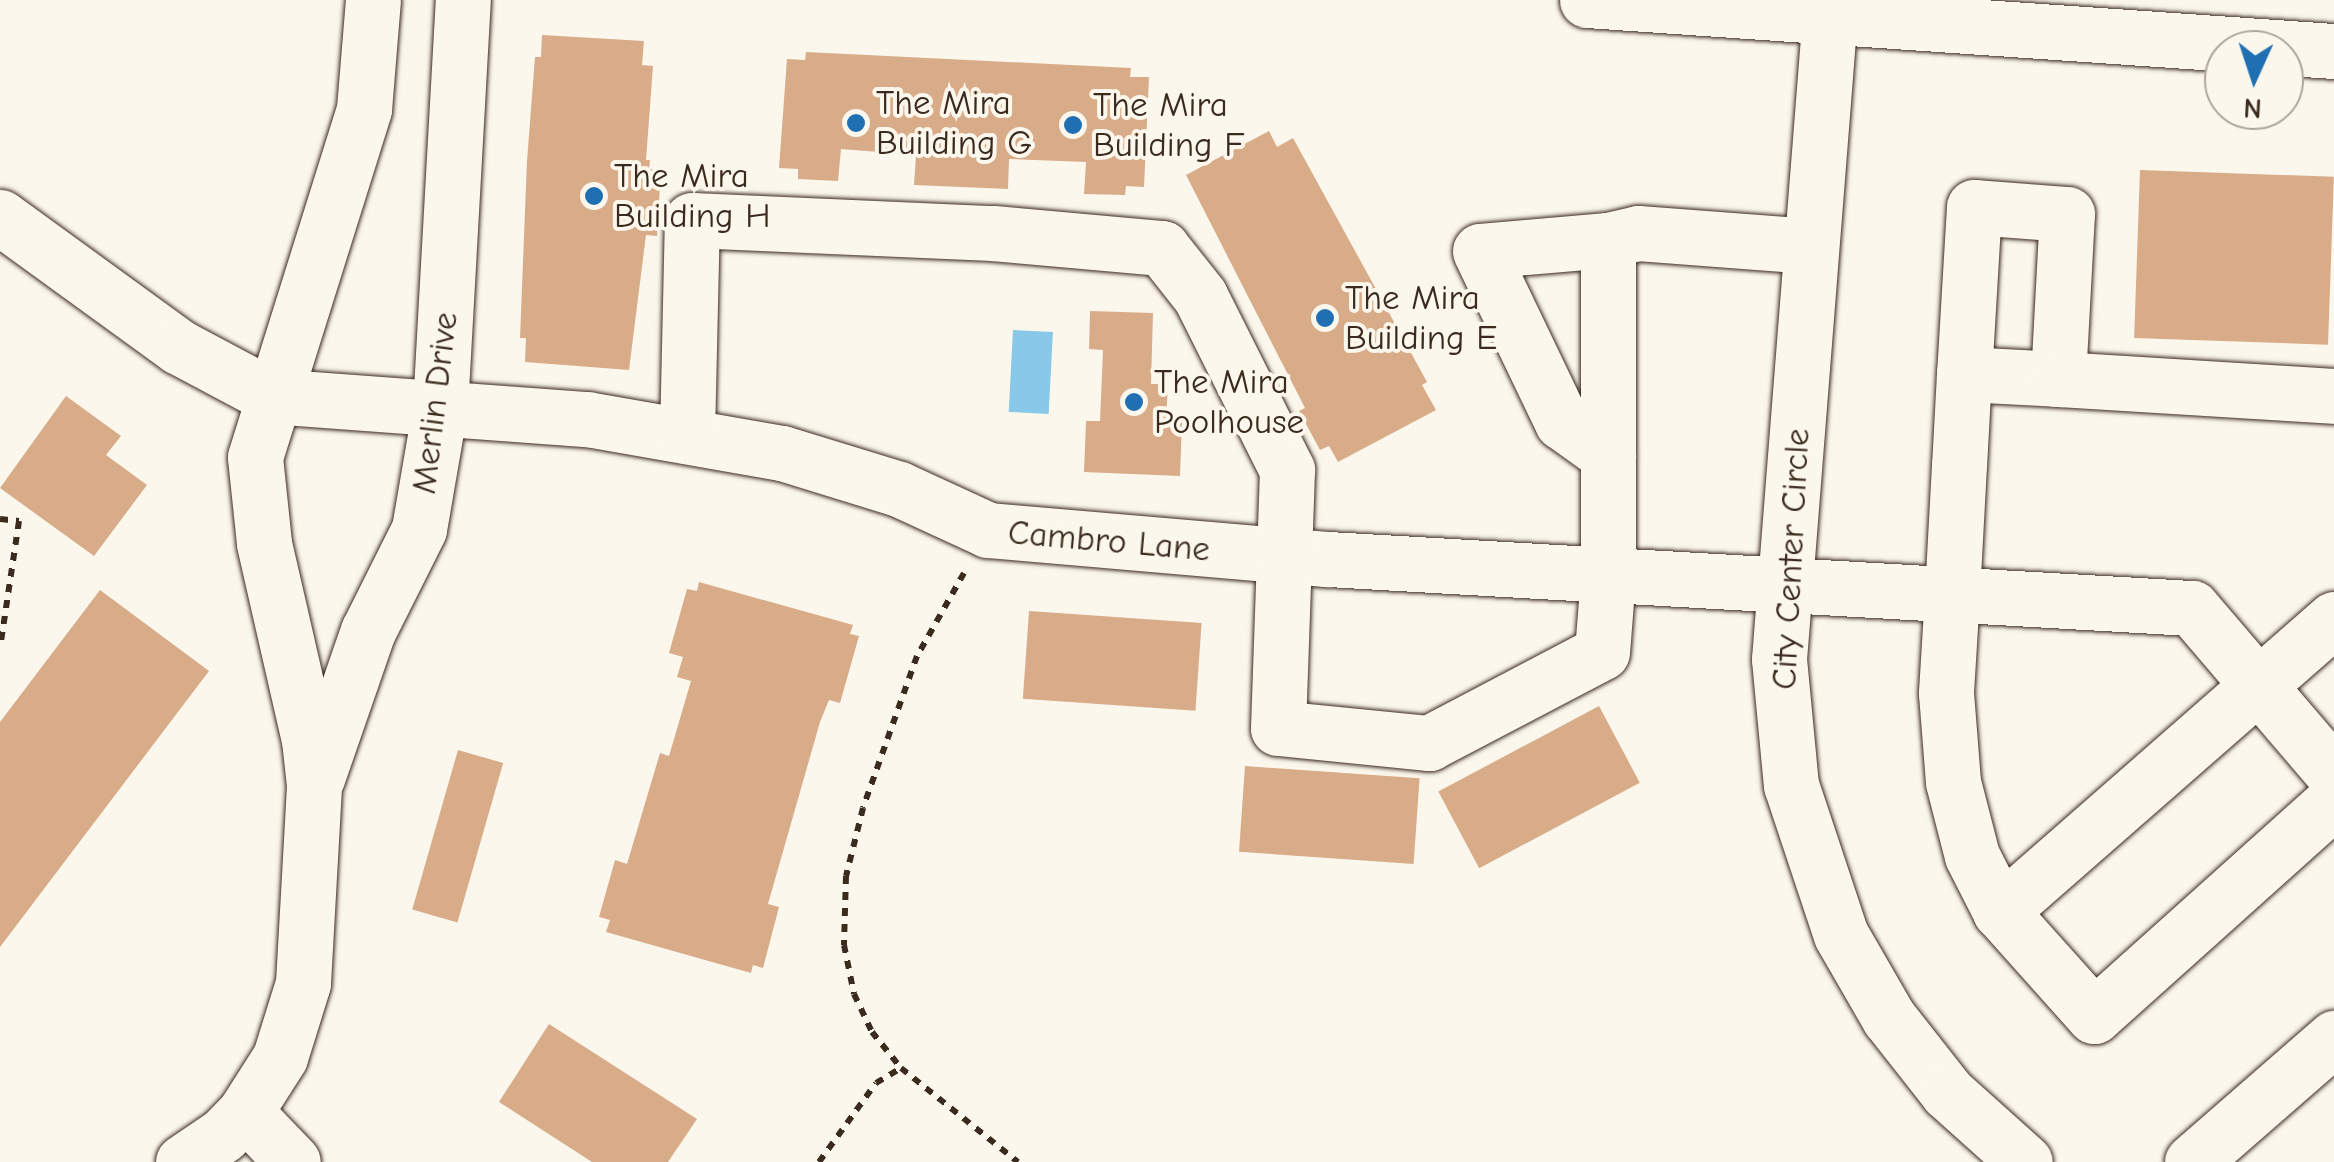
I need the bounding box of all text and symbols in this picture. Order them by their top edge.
north arrow [2204,30,2304,130]
place label: The Mira Building G [876,82,1032,164]
place label: The Mira Building F [1093,84,1244,166]
text: N [2243,92,2263,124]
marker: The Mira Building G [845,112,867,134]
marker: The Mira Building F [1062,114,1084,136]
place label: The Mira Building H [614,155,771,237]
marker: The Mira Building H [583,185,605,207]
place label: The Mira Building E [1345,277,1497,359]
marker: The Mira Building E [1314,307,1336,329]
street label: Merlin Drive [403,310,467,496]
place label: The Mira Poolhouse [1154,361,1304,443]
marker: The Mira Poolhouse [1123,391,1145,413]
street label: City Center Circle [1763,427,1819,691]
street label: Cambro Lane [1006,511,1212,571]

